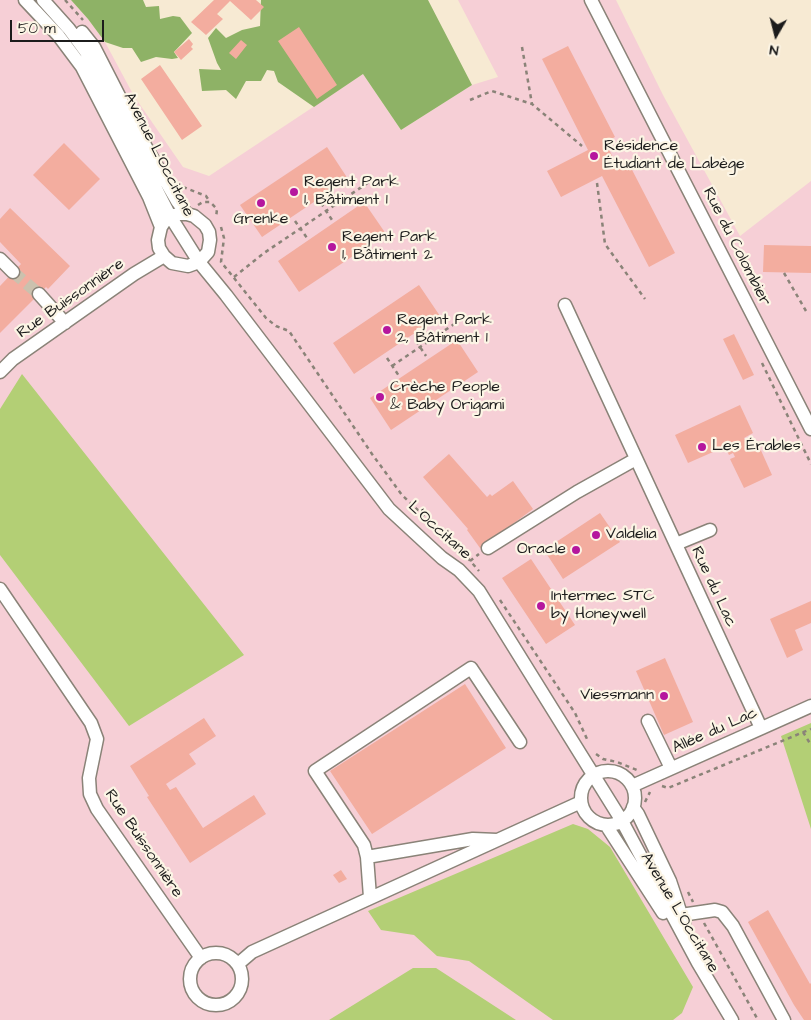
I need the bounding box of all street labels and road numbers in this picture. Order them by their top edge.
street label: Avenue L'Occitane [118,90,198,220]
street label: Rue du Colombier [698,184,774,310]
street label: Rue Buissonnière [14,255,128,343]
street label: L'Occitane [403,498,475,564]
street label: Rue du Lac [686,544,740,630]
street label: Allée du Lac [669,704,761,758]
street label: Rue Buissonnière [100,786,186,902]
street label: Avenue L'Occitane [636,849,722,977]

